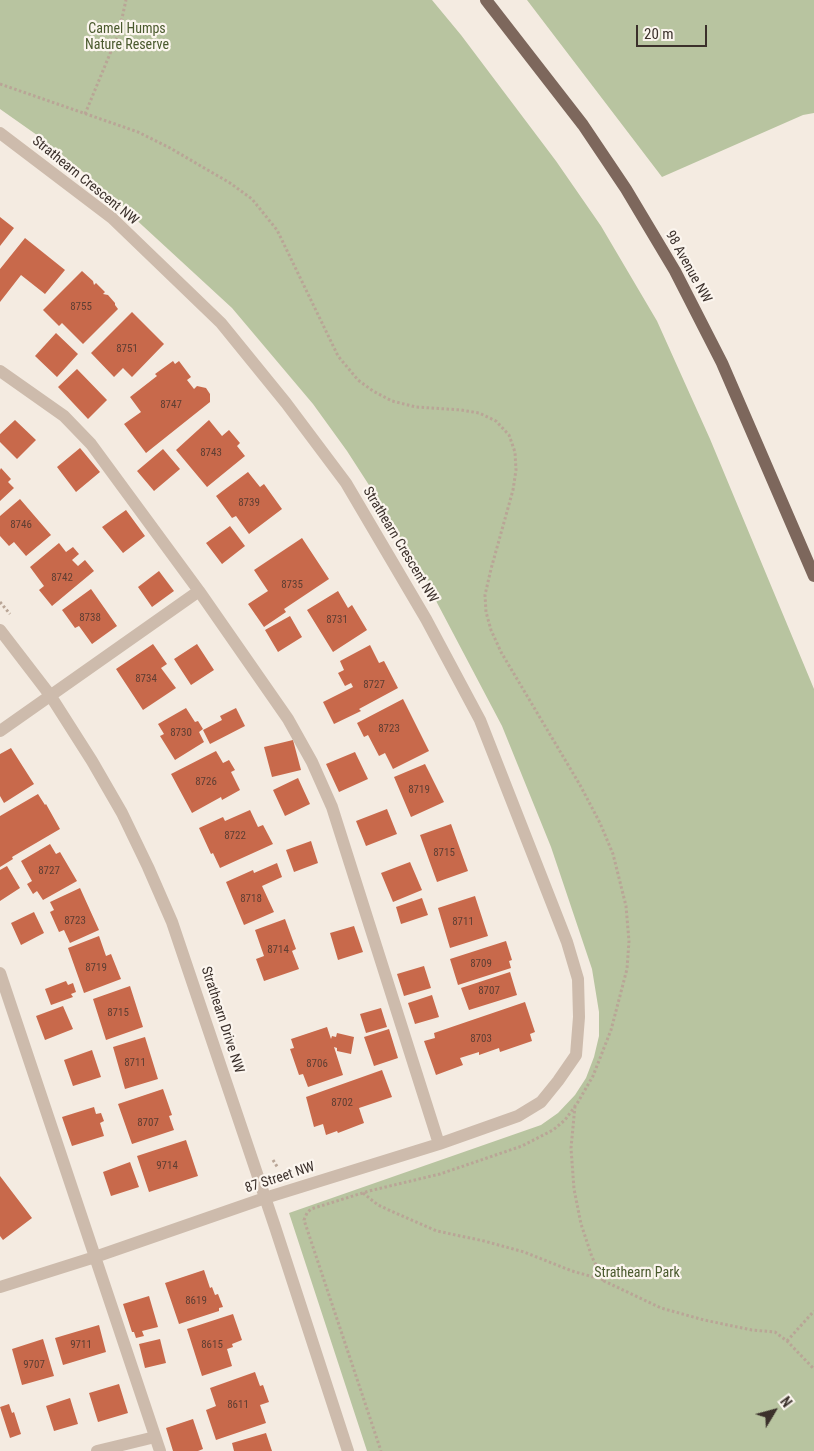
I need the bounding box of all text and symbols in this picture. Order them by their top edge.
scale bar [639,15,710,47]
park label: Camel Humps Nature Reserve [85,21,169,54]
text: 20 m [644,25,674,43]
street label: Strathearn Crescent NW [28,133,142,229]
street label: 98 Avenue NW [661,228,715,306]
house number: 8755 [70,300,92,314]
house number: 8751 [116,342,138,356]
house number: 8747 [160,398,182,412]
house number: 8743 [200,446,222,460]
street label: Strathearn Crescent NW [359,484,441,606]
house number: 8739 [238,496,260,510]
house number: 8746 [10,518,32,532]
house number: 8742 [51,571,73,585]
house number: 8735 [281,578,303,592]
house number: 8738 [79,611,101,625]
house number: 8731 [326,613,348,627]
house number: 8734 [135,672,157,686]
house number: 8727 [363,678,385,692]
house number: 8723 [378,722,400,736]
house number: 8730 [170,726,192,740]
house number: 8726 [195,775,217,789]
house number: 8719 [408,783,430,797]
house number: 8722 [224,829,246,843]
house number: 8715 [433,846,455,860]
house number: 8727 [38,864,60,878]
house number: 8718 [240,892,262,906]
house number: 8723 [64,914,86,928]
house number: 8711 [452,915,474,929]
house number: 8714 [267,943,289,957]
house number: 8709 [470,957,492,971]
house number: 8719 [85,961,107,975]
street label: Strathearn Drive NW [197,965,247,1075]
house number: 8707 [478,984,500,998]
house number: 8715 [107,1006,129,1020]
house number: 8703 [470,1032,492,1046]
house number: 8711 [124,1056,146,1070]
house number: 8706 [306,1057,328,1071]
house number: 8702 [331,1096,353,1110]
house number: 8707 [137,1116,159,1130]
house number: 9714 [156,1159,178,1173]
street label: 87 Street NW [243,1159,317,1197]
park label: Strathearn Park [594,1265,680,1281]
house number: 8619 [185,1294,207,1308]
house number: 9711 [70,1338,92,1352]
house number: 8615 [201,1338,223,1352]
house number: 9707 [23,1358,45,1372]
north arrow [749,1386,799,1436]
text: N [777,1394,795,1410]
house number: 8611 [227,1398,249,1412]

